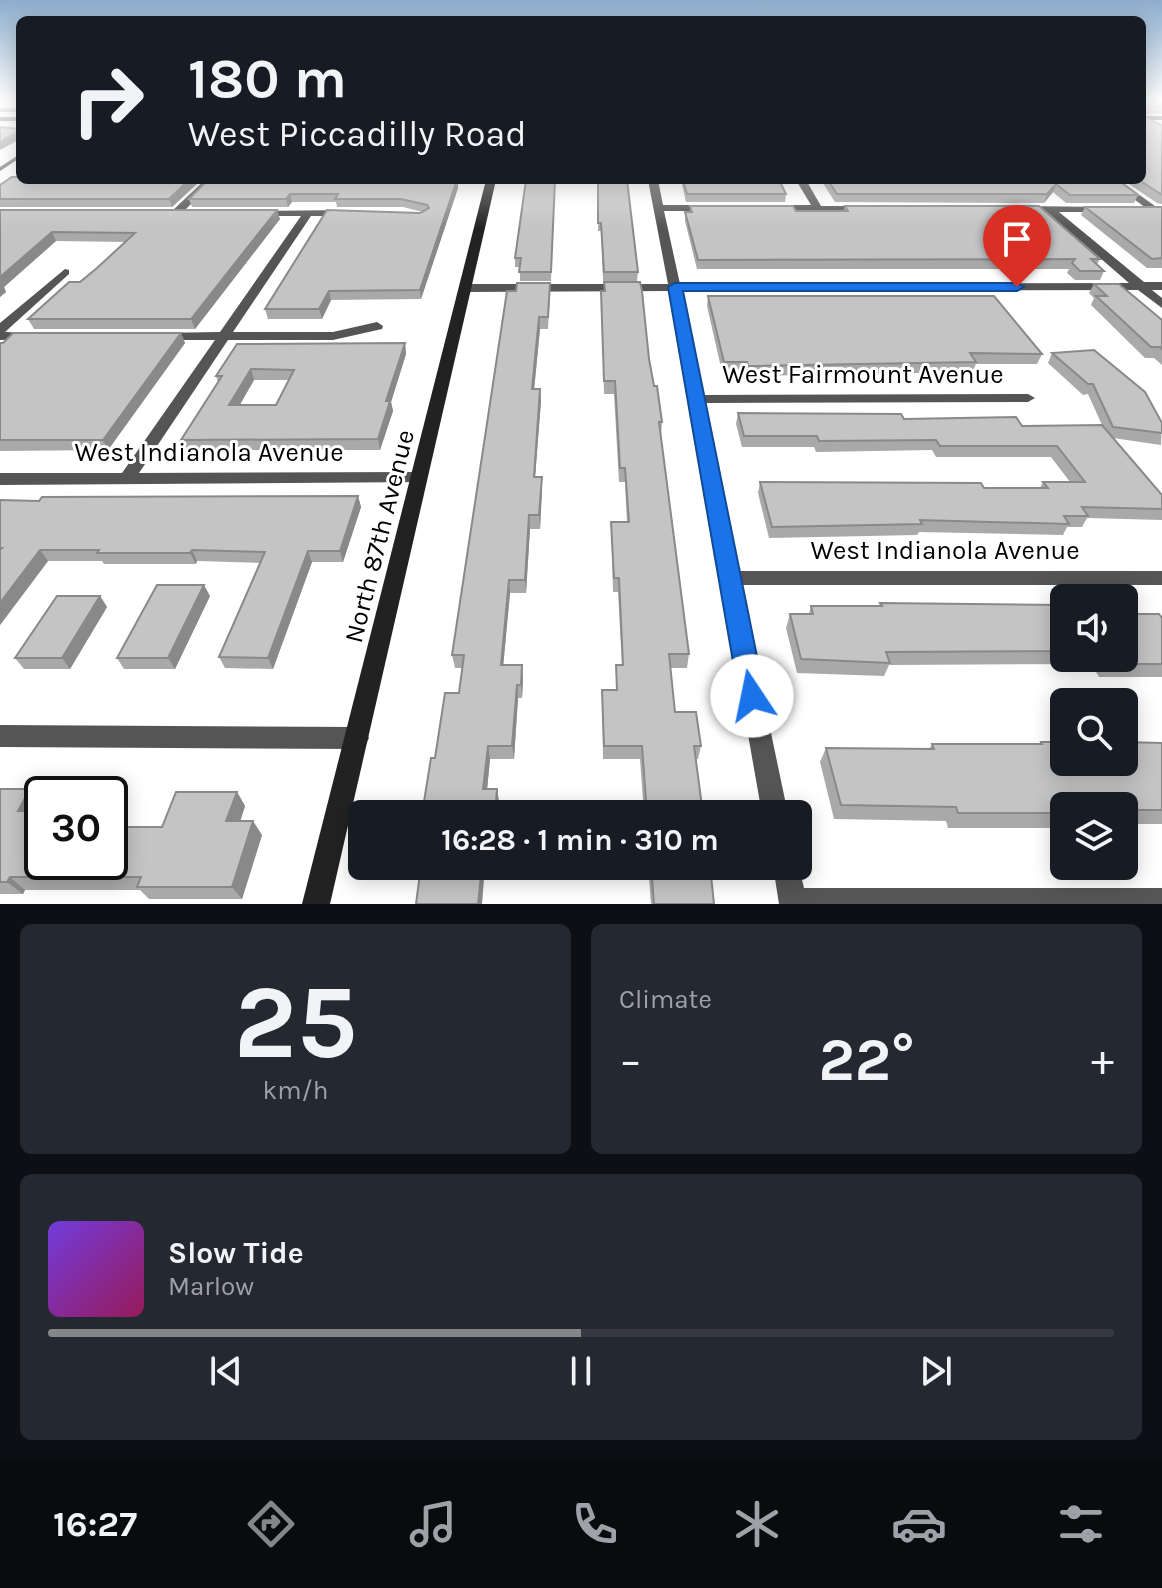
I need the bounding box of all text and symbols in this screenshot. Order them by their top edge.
text: 180 m [188,46,347,111]
icon: right [56,48,160,152]
text: West Piccadilly Road [188,113,527,155]
pin [983,205,1051,287]
icon: arrive [995,217,1039,261]
street label: West Fairmount Avenue [722,359,1004,390]
street label: North 87th Avenue [338,426,421,646]
street label: West Indianola Avenue [74,437,344,468]
street label: West Indianola Avenue [810,535,1080,566]
map controls [1050,584,1138,880]
button: sound [1050,584,1138,672]
position arrow [710,654,794,738]
button: search [1050,688,1138,776]
speed limit sign: 30 [24,776,128,880]
button: layers [1050,792,1138,880]
text: 16:28 · 1 min · 310 m [441,822,719,858]
text: 25 [234,962,357,1083]
text: Climate [619,984,712,1015]
text: 22° [819,1025,914,1095]
text: − [619,1035,642,1086]
text: + [1091,1035,1114,1086]
text: km/h [263,1075,328,1106]
text: Slow Tide [168,1235,304,1271]
text: Marlow [168,1271,254,1302]
icon: previous [204,1349,248,1393]
icon: pause [559,1349,603,1393]
icon: next [914,1349,958,1393]
icon: directions [243,1496,299,1552]
icon: music [405,1496,461,1552]
icon: phone [567,1496,623,1552]
icon: climate [729,1496,785,1552]
icon: car [891,1496,947,1552]
icon: filters [1053,1496,1109,1552]
text: 16:27 [53,1503,137,1545]

